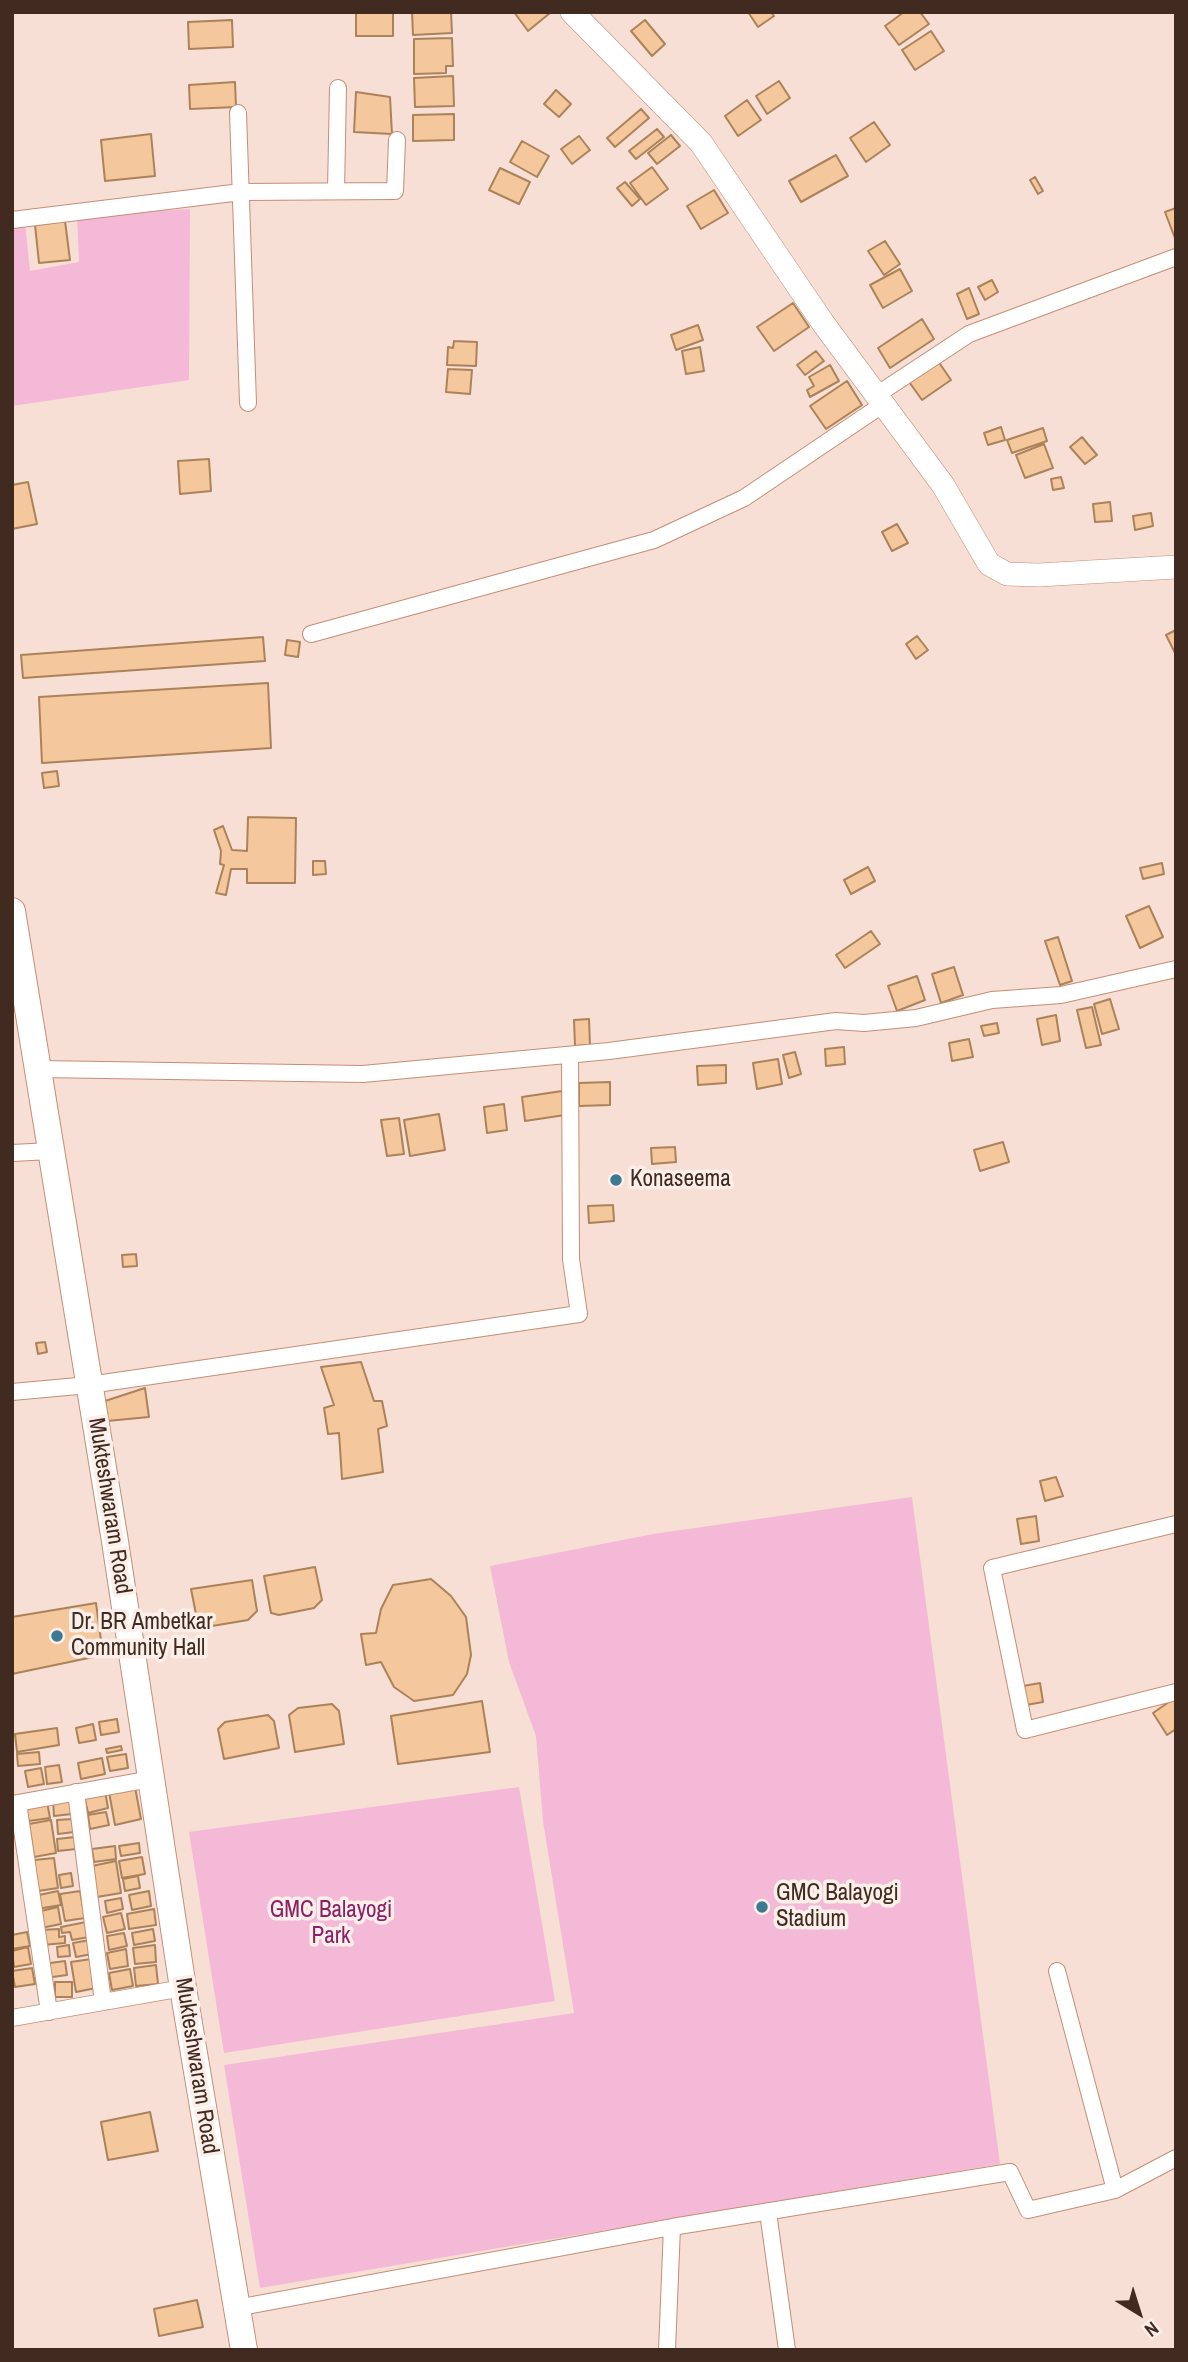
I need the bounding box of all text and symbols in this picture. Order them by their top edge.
place label: Konaseema [630,1166,731,1194]
marker: Konaseema [608,1172,624,1188]
street label: Mukteshwaram Road [81,1416,137,1596]
place label: Dr. BR Ambetkar Community Hall [71,1609,212,1663]
marker: Dr. BR Ambetkar Community Hall [49,1628,65,1644]
place label: GMC Balayogi Stadium [776,1880,899,1934]
park label: GMC Balayogi Park [270,1897,392,1951]
marker: GMC Balayogi Stadium [754,1899,770,1915]
street label: Mukteshwaram Road [168,1976,224,2156]
north arrow [1104,2278,1174,2348]
text: N [1139,2316,1164,2343]

